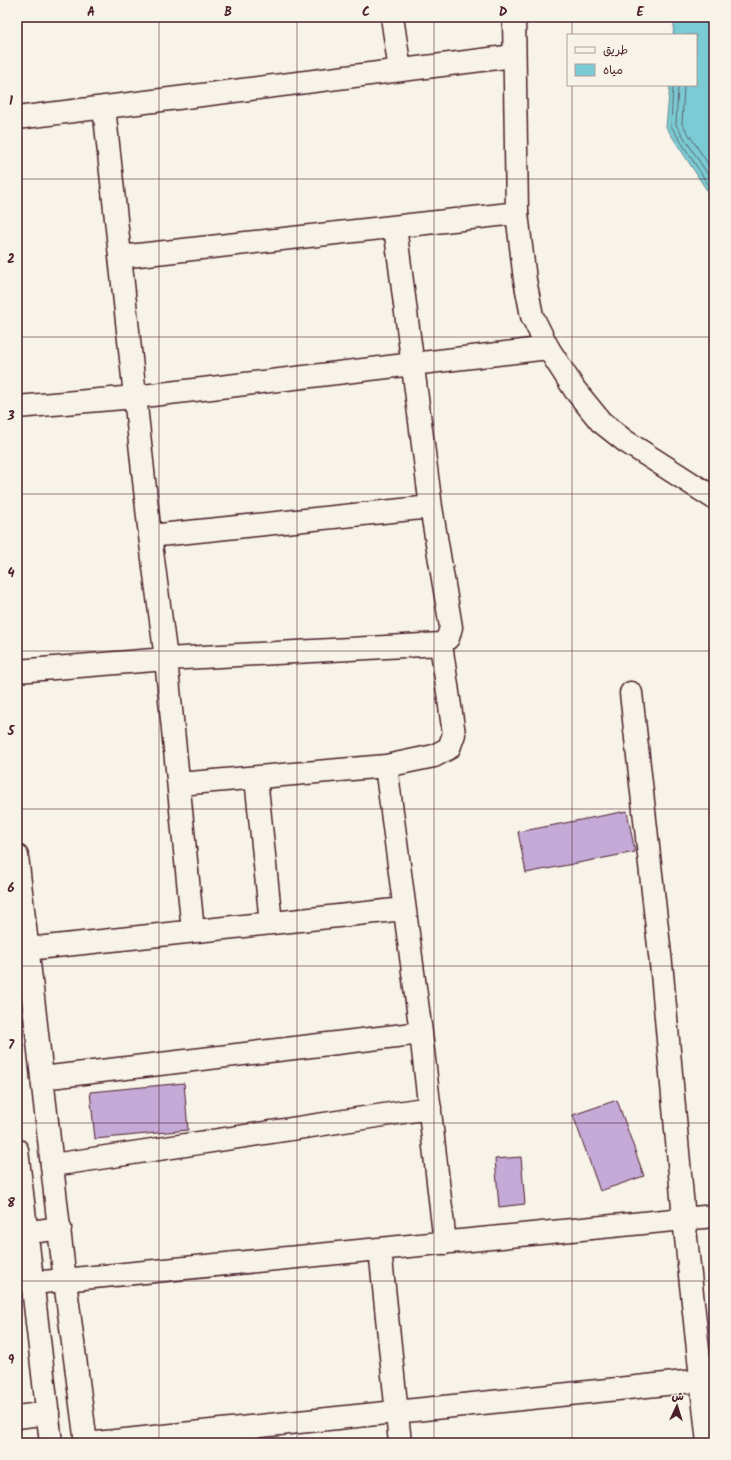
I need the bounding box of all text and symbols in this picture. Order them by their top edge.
text: A [87,2,95,23]
text: B [224,2,232,23]
text: C [362,2,370,23]
text: D [499,2,508,23]
text: E [636,2,644,23]
legend [567,34,697,86]
text: طريق [603,41,628,60]
text: مياه [603,61,623,80]
text: 1 [9,91,13,112]
text: 2 [7,249,15,270]
text: 3 [6,406,15,427]
text: 4 [7,563,15,584]
text: 5 [7,721,16,742]
text: 6 [7,878,15,899]
text: 7 [8,1035,15,1056]
text: 8 [7,1193,15,1214]
text: 9 [8,1350,15,1371]
north arrow [657,1386,697,1426]
text: ش [671,1388,684,1406]

